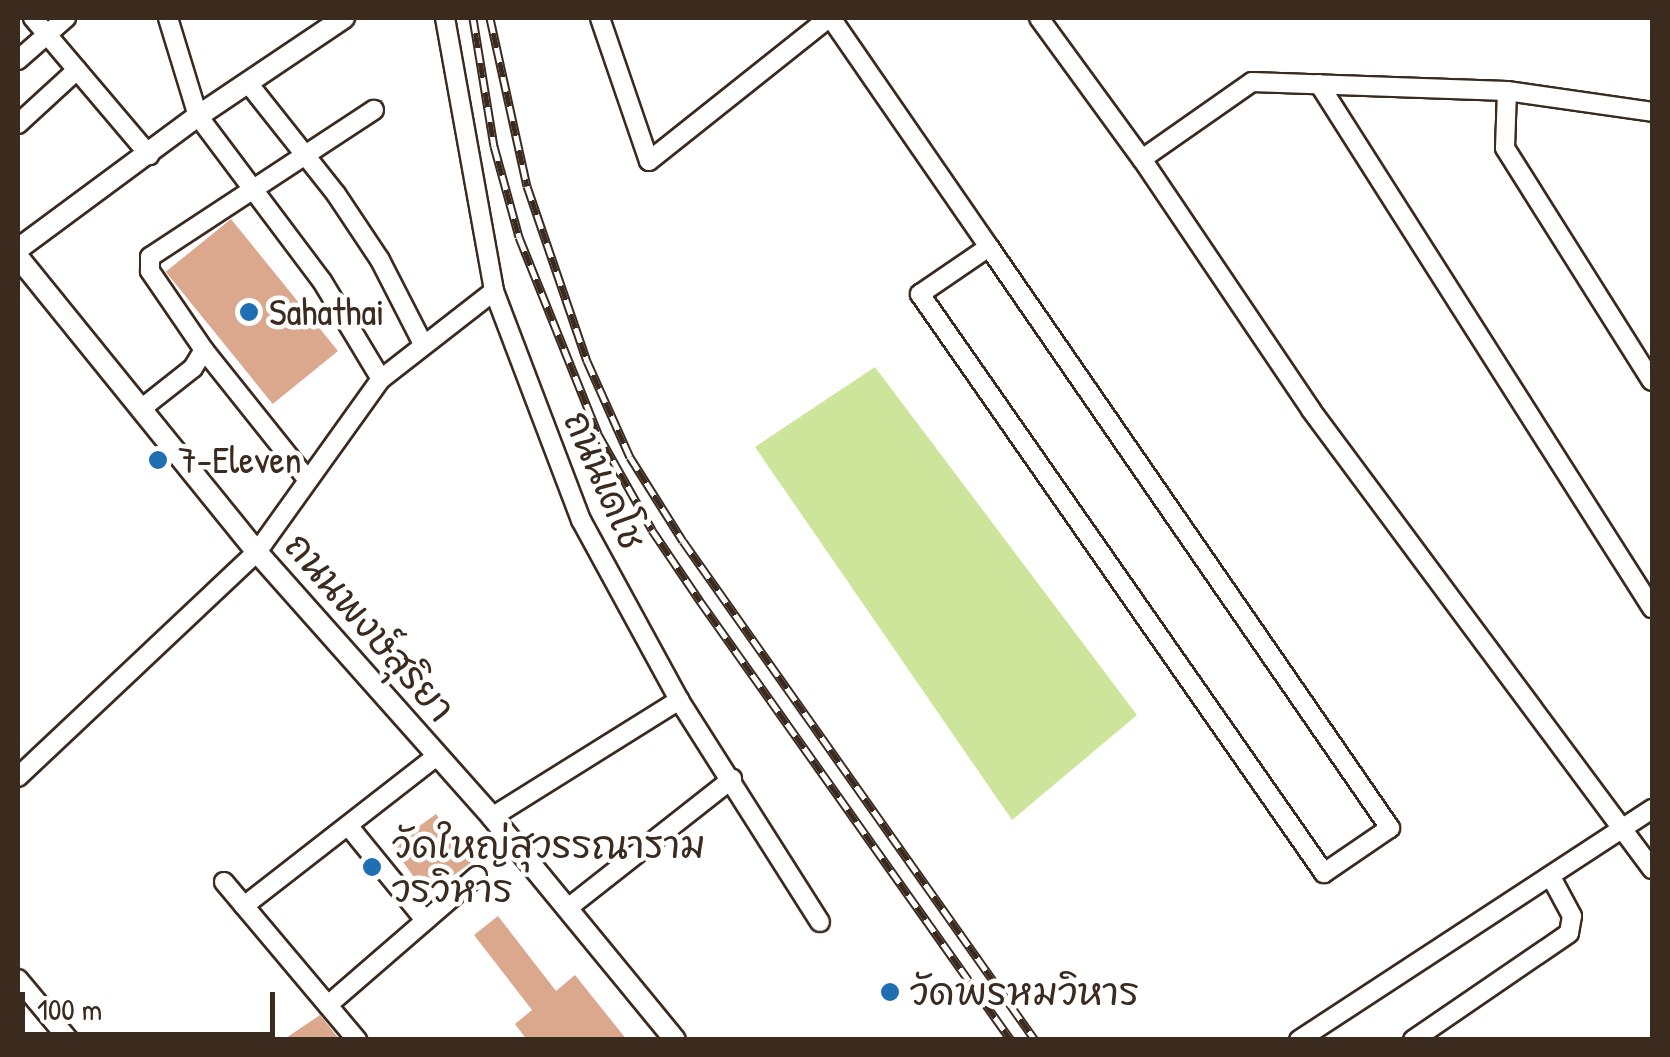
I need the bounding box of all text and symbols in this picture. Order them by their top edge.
place label: Sahathai [269,289,385,335]
marker: Sahathai [238,301,260,323]
street label: ถนนเดโช [554,404,656,556]
place label: 7-Eleven [178,437,302,483]
marker: 7-Eleven [147,449,169,471]
street label: ถนนพงษ์สุริยา [276,523,464,731]
place label: วัดใหญ่สุวรรณาราม วรวิหาร [392,822,706,912]
marker: วัดใหญ่สุวรรณาราม วรวิหาร [361,856,383,878]
place label: วัดพรหมวิหาร [910,969,1139,1015]
scale bar [25,972,280,1034]
marker: วัดพรหมวิหาร [879,981,901,1003]
text: 100 m [37,989,102,1029]

